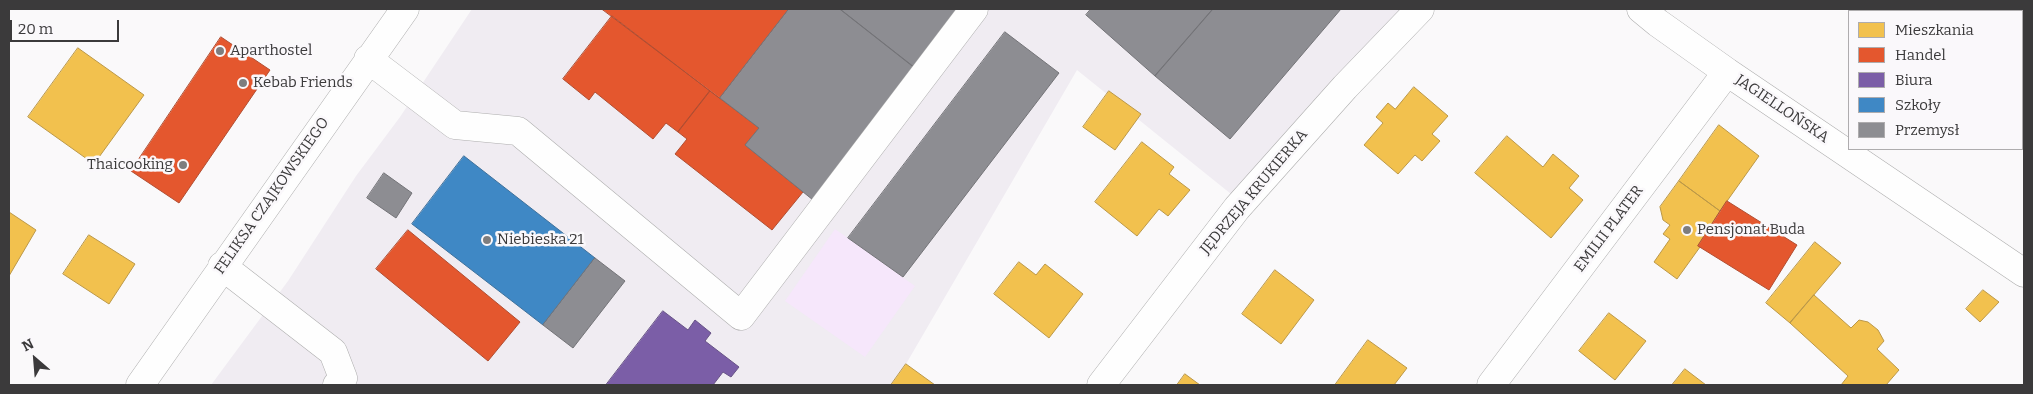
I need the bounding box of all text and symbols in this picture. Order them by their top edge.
scale bar [12,10,121,42]
legend [1848,10,2023,150]
text: 20 m [18,20,53,38]
text: Mieszkania [1895,21,1974,39]
place label: Aparthostel [230,42,312,60]
marker: Aparthostel [214,45,226,57]
text: Handel [1895,46,1946,64]
street label: JAGIELLOŃSKA [1732,71,1832,147]
text: Biura [1895,71,1933,89]
place label: Kebab Friends [253,74,353,92]
marker: Kebab Friends [237,77,249,89]
text: Szkoły [1895,96,1941,114]
street label: FELIKSA CZAJKOWSKIEGO [211,114,333,278]
text: Przemysł [1895,121,1959,139]
street label: JĘDRZEJA KRUKIERKA [1197,126,1311,258]
place label: Thaicooking [87,156,173,174]
marker: Thaicooking [177,159,189,171]
street label: EMILII PLATER [1571,182,1647,276]
place label: Pensjonat Buda [1697,221,1805,239]
marker: Pensjonat Buda [1681,224,1693,236]
place label: Niebieska 21 [497,231,584,249]
marker: Niebieska 21 [481,234,493,246]
north arrow [10,334,60,384]
text: N [19,335,37,355]

